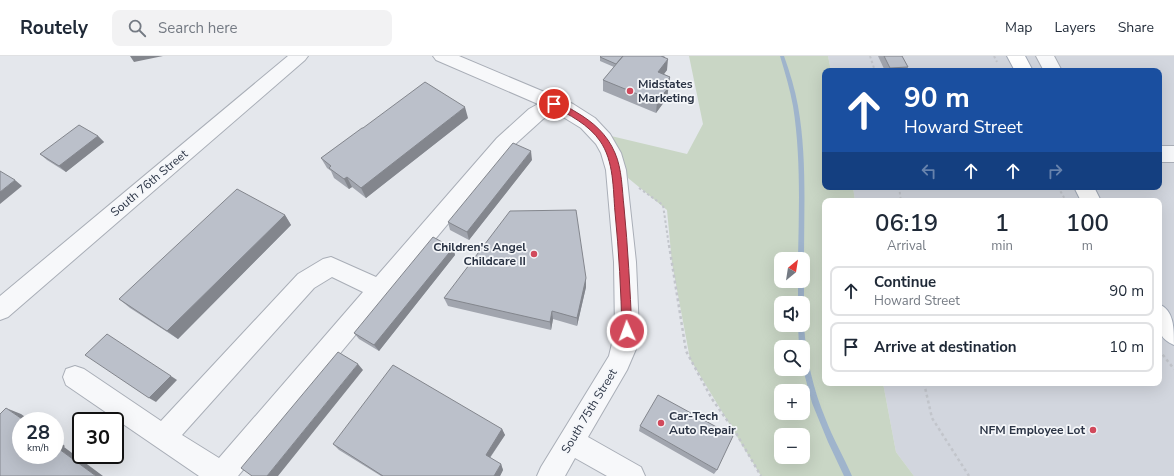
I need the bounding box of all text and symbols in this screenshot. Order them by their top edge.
search box [112,10,392,46]
text: Routely [20,15,88,41]
icon: search [126,17,148,39]
text: Search here [158,18,238,38]
text: Map [1005,18,1032,37]
text: Layers [1054,18,1096,37]
text: Share [1118,18,1154,37]
place label: Midstates Marketing [638,76,694,106]
text: 90 m [904,79,970,117]
icon: ahead [838,84,890,136]
marker: Midstates Marketing [625,86,635,96]
pin [537,87,571,121]
icon: arrive [543,93,565,115]
text: Howard Street [904,115,1023,139]
street label: South 76th Street [107,145,192,220]
icon: left [918,160,940,182]
icon: ahead [960,160,982,182]
icon: ahead [1002,160,1024,182]
icon: right [1044,160,1066,182]
text: 06:19 [875,207,938,239]
text: 1 [995,207,1009,239]
text: 100 [1066,207,1109,239]
text: Arrival [887,237,926,255]
text: min [991,237,1013,255]
text: m [1082,237,1093,255]
place label: Children's Angel Childcare II [433,239,526,269]
marker: Children's Angel Childcare II [529,249,539,259]
north arrow [774,252,810,288]
map controls [774,252,810,464]
text: Continue [874,272,936,292]
icon: ahead [840,280,862,302]
text: 90 m [1109,281,1144,301]
text: Howard Street [874,292,960,310]
button: sound [774,296,810,332]
position arrow [606,310,648,352]
icon: arrive [840,336,862,358]
text: Arrive at destination [874,337,1017,357]
text: 10 m [1109,337,1144,357]
button: search [774,340,810,376]
street label: South 75th Street [557,365,621,456]
button: + [774,384,810,420]
place label: Car-Tech Auto Repair [669,408,736,438]
speed limit sign: 30 [72,412,124,464]
marker: Car-Tech Auto Repair [656,418,666,428]
text: 28 [26,419,50,446]
place label: NFM Employee Lot [980,422,1085,438]
marker: NFM Employee Lot [1088,425,1098,435]
button: − [774,428,810,464]
text: km/h [27,441,49,455]

